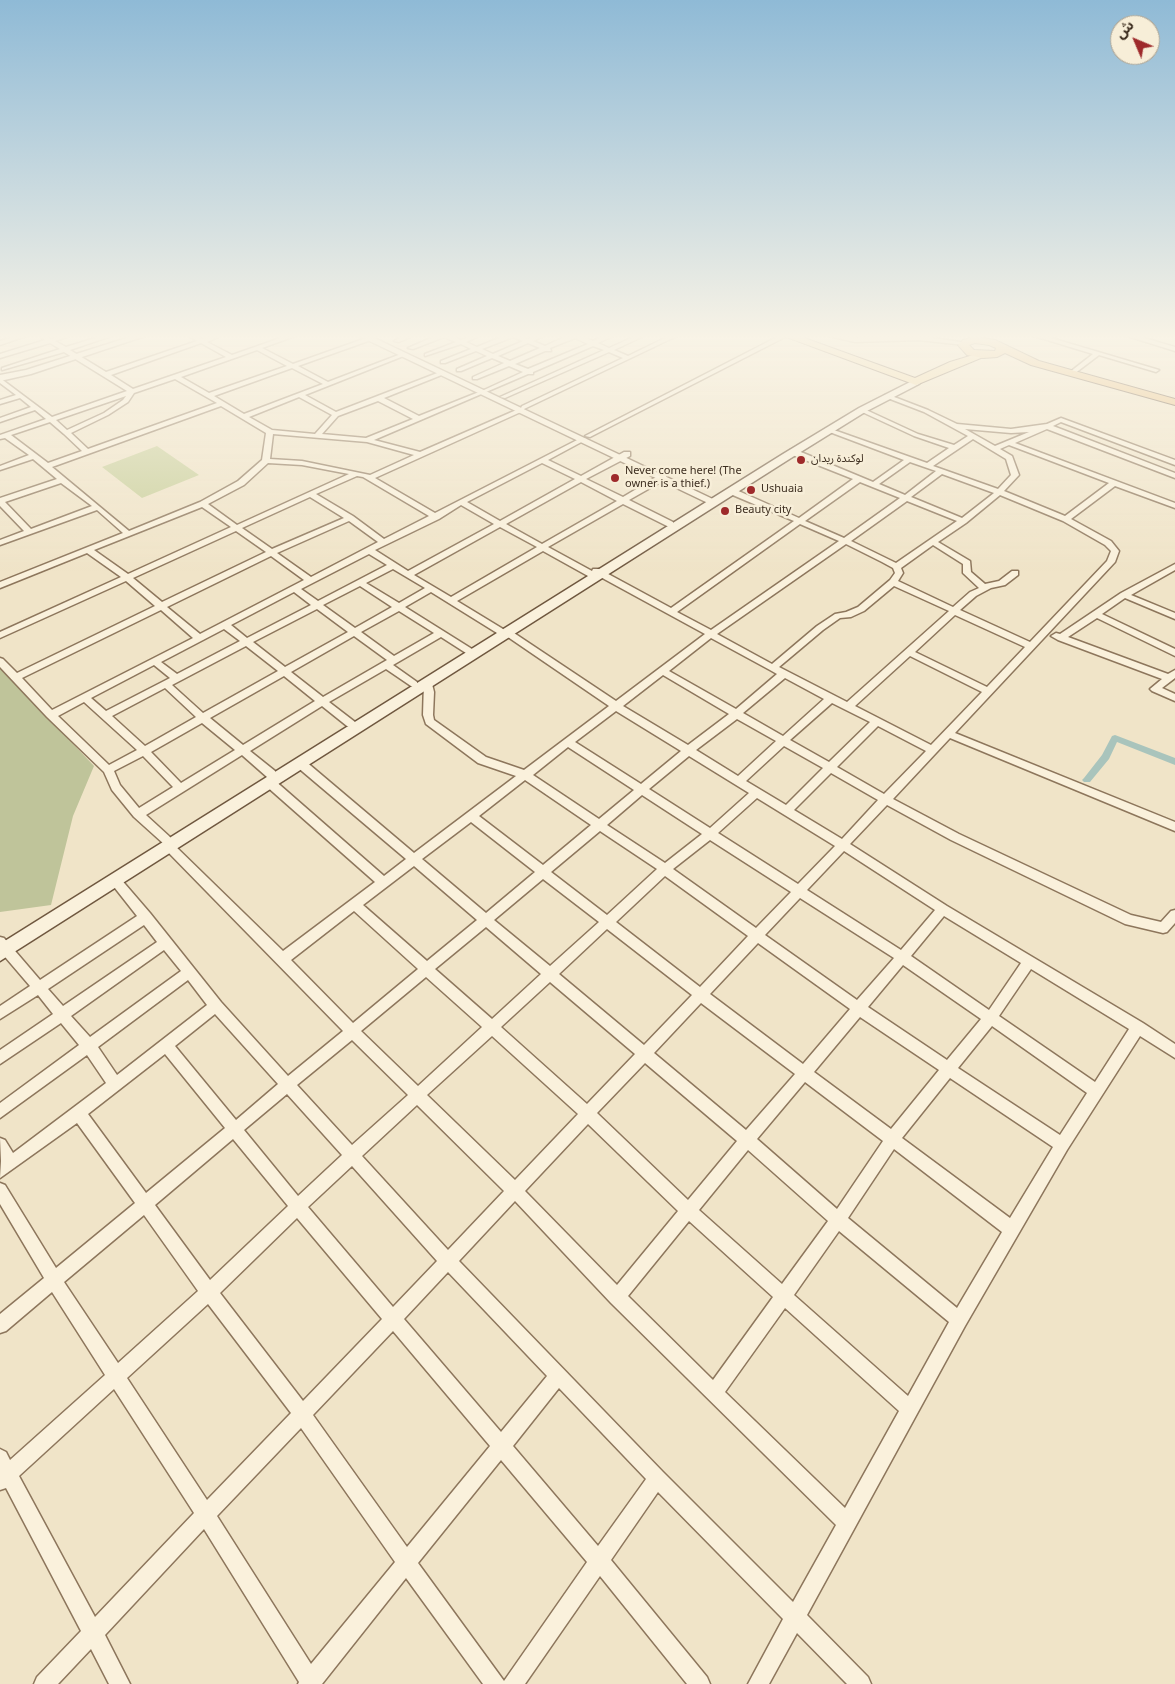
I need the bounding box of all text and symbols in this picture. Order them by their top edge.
text: ش [1108,13,1142,47]
north arrow [1110,15,1160,65]
place label: لوكندة ريدان [811,453,864,467]
marker: لوكندة ريدان [795,454,807,466]
place label: Never come here! (The owner is a thief.) [625,465,742,491]
marker: Never come here! (The owner is a thief.) [609,472,621,484]
place label: Ushuaia [761,483,803,497]
marker: Ushuaia [745,484,757,496]
place label: Beauty city [735,504,791,518]
marker: Beauty city [719,505,731,517]

